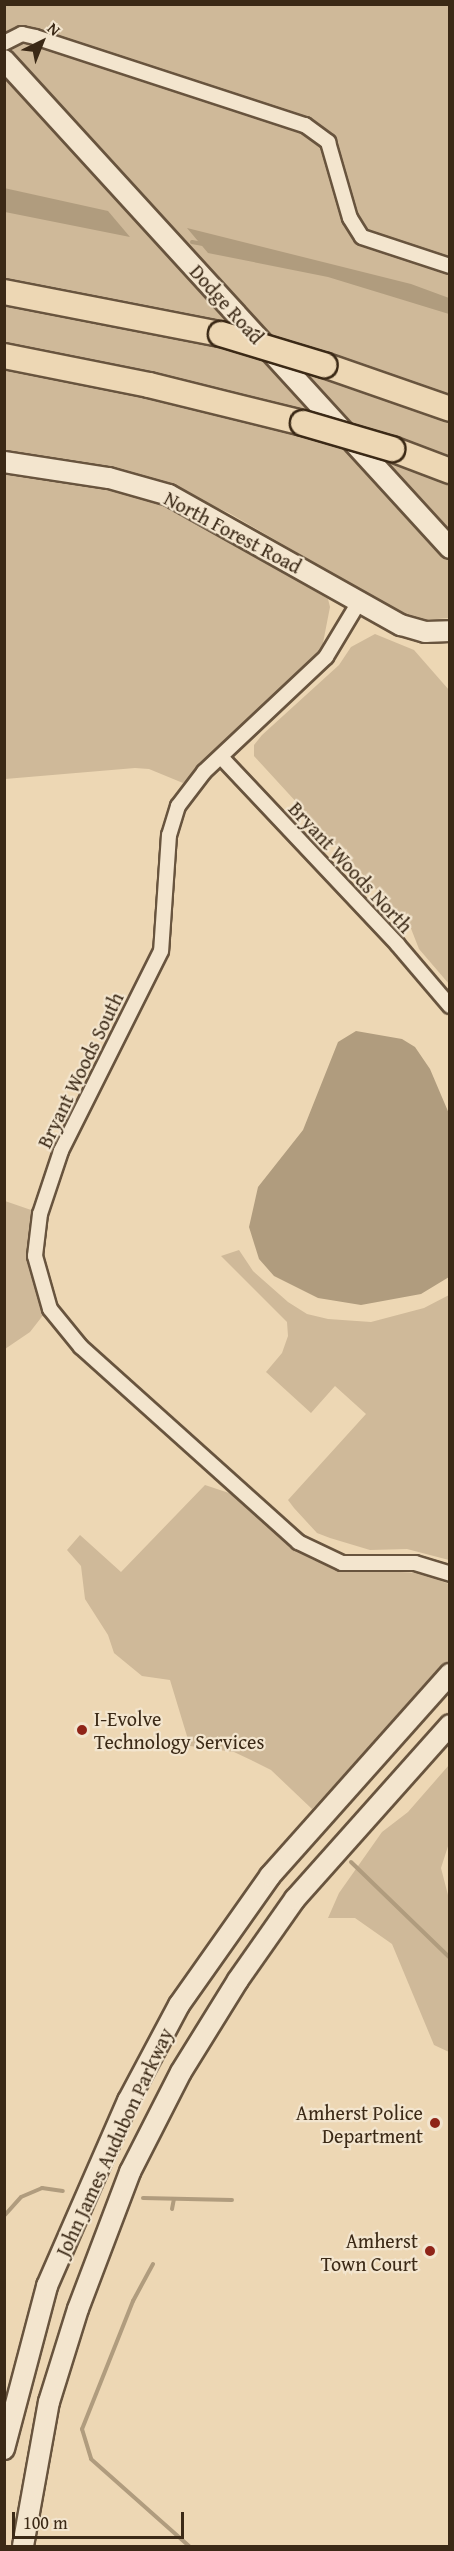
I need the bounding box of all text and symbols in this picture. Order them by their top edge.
north arrow [12,12,72,72]
text: N [42,16,66,41]
street label: Dodge Road [185,259,269,349]
street label: North Forest Road [160,486,306,578]
street label: Bryant Woods North [284,796,418,938]
street label: Bryant Woods South [32,988,128,1152]
place label: I-Evolve Technology Services [94,1706,264,1753]
marker: I-Evolve Technology Services [75,1723,89,1737]
street label: John James Audubon Parkway [50,2024,178,2260]
place label: Amherst Police Department [296,2100,423,2147]
marker: Amherst Police Department [428,2116,442,2130]
place label: Amherst Town Court [321,2228,418,2275]
marker: Amherst Town Court [423,2244,437,2258]
scale bar [15,2500,188,2538]
text: 100 m [23,2509,68,2536]

